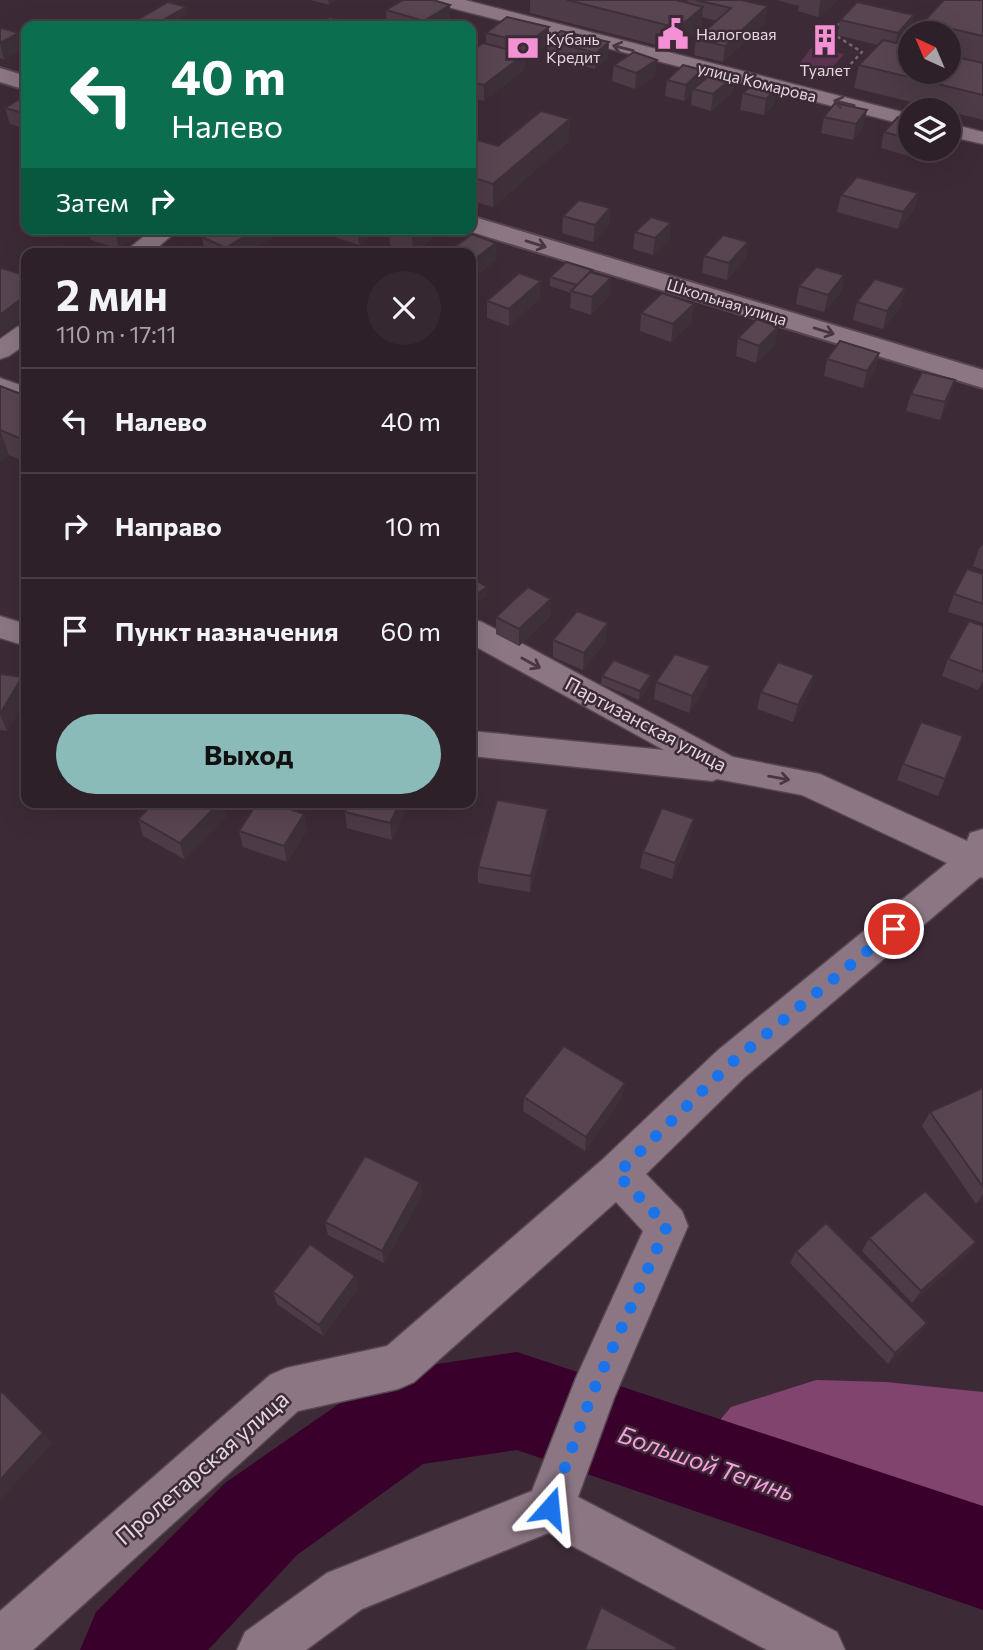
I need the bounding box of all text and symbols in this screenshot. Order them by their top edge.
public building icon: Налоговая [656,17,690,51]
north arrow [898,21,961,84]
map controls [898,21,961,161]
building icon: Туалет [808,23,842,57]
place label: Налоговая [696,24,777,43]
place label: Кубань Кредит [546,29,601,66]
bank icon: Кубань Кредит [506,31,540,65]
one-way arrow [612,41,635,54]
text: 40 m [171,45,286,105]
icon: left [56,49,147,140]
street label: улица Комарова [696,58,819,105]
place label: Туалет [800,60,851,79]
one-way arrow [833,96,856,109]
button: layers [898,98,961,161]
text: Налево [171,105,283,145]
icon: right [143,182,181,220]
text: Затем [56,186,129,217]
one-way arrow [525,238,547,251]
text: 2 мин [56,268,168,320]
button: close [367,271,441,345]
street label: Школьная улица [665,274,789,329]
text: 110 m · 17:11 [56,320,176,348]
one-way arrow [813,325,835,338]
icon: left [56,402,94,440]
text: Налево [115,405,207,436]
text: 40 m [381,405,441,436]
icon: right [56,507,94,545]
text: Направо [115,510,222,541]
text: 10 m [385,510,441,541]
icon: arrive [56,612,94,650]
text: Пункт назначения [115,615,339,646]
text: 60 m [381,615,441,646]
one-way arrow [520,656,540,670]
street label: Партизанская улица [562,671,731,776]
button: Выход [56,714,441,794]
one-way arrow [767,772,790,785]
pin [864,899,924,959]
icon: arrive [875,910,913,948]
street label: Пролетарская улица [109,1384,294,1550]
water label: Большой Тегинь [615,1419,798,1506]
position arrow [513,1471,587,1545]

